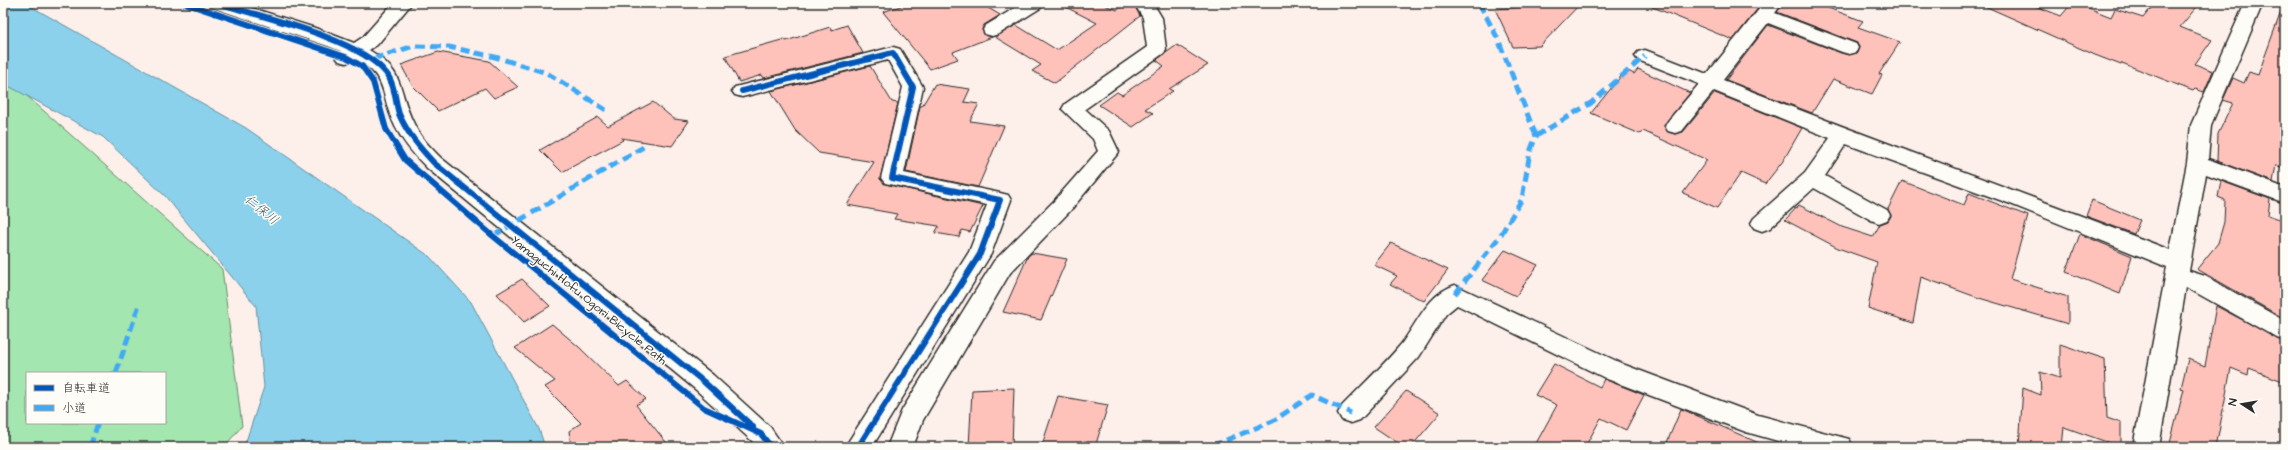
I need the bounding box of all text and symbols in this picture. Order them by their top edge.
water label: 仁保川 [241,191,282,229]
street label: Yamaguchi Hofu Ogori Bicycle Path [506,232,670,370]
legend [26,372,166,424]
text: 自転車道 [62,380,110,397]
north arrow [2222,384,2262,424]
text: N [2225,397,2241,407]
text: 小道 [62,400,86,417]

